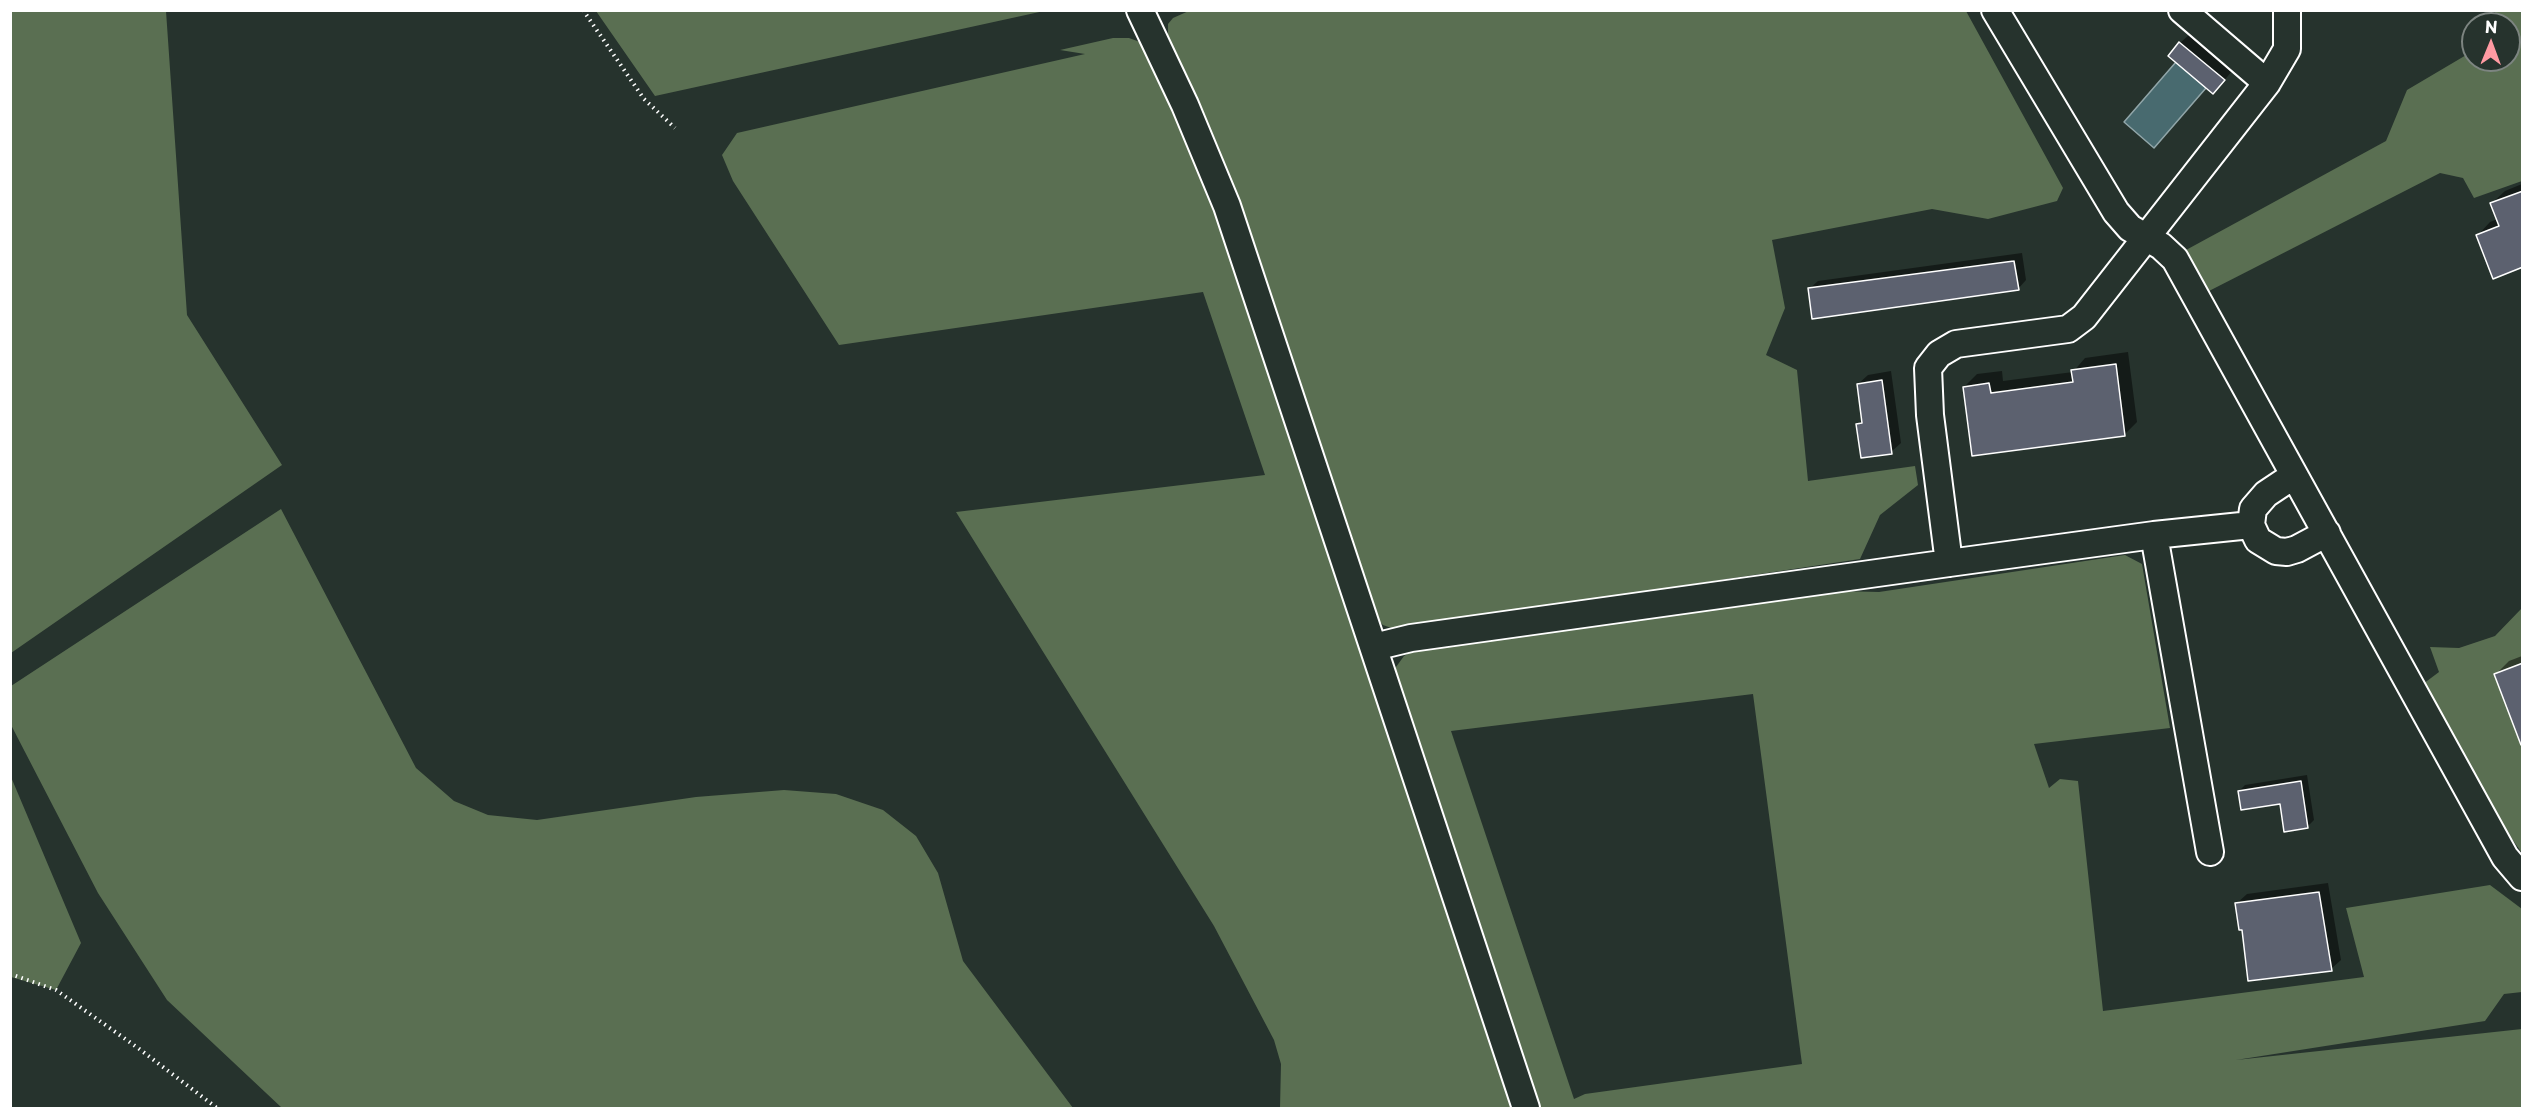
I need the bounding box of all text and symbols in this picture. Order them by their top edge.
north arrow [2461,12,2521,72]
text: N [2485,14,2498,38]

